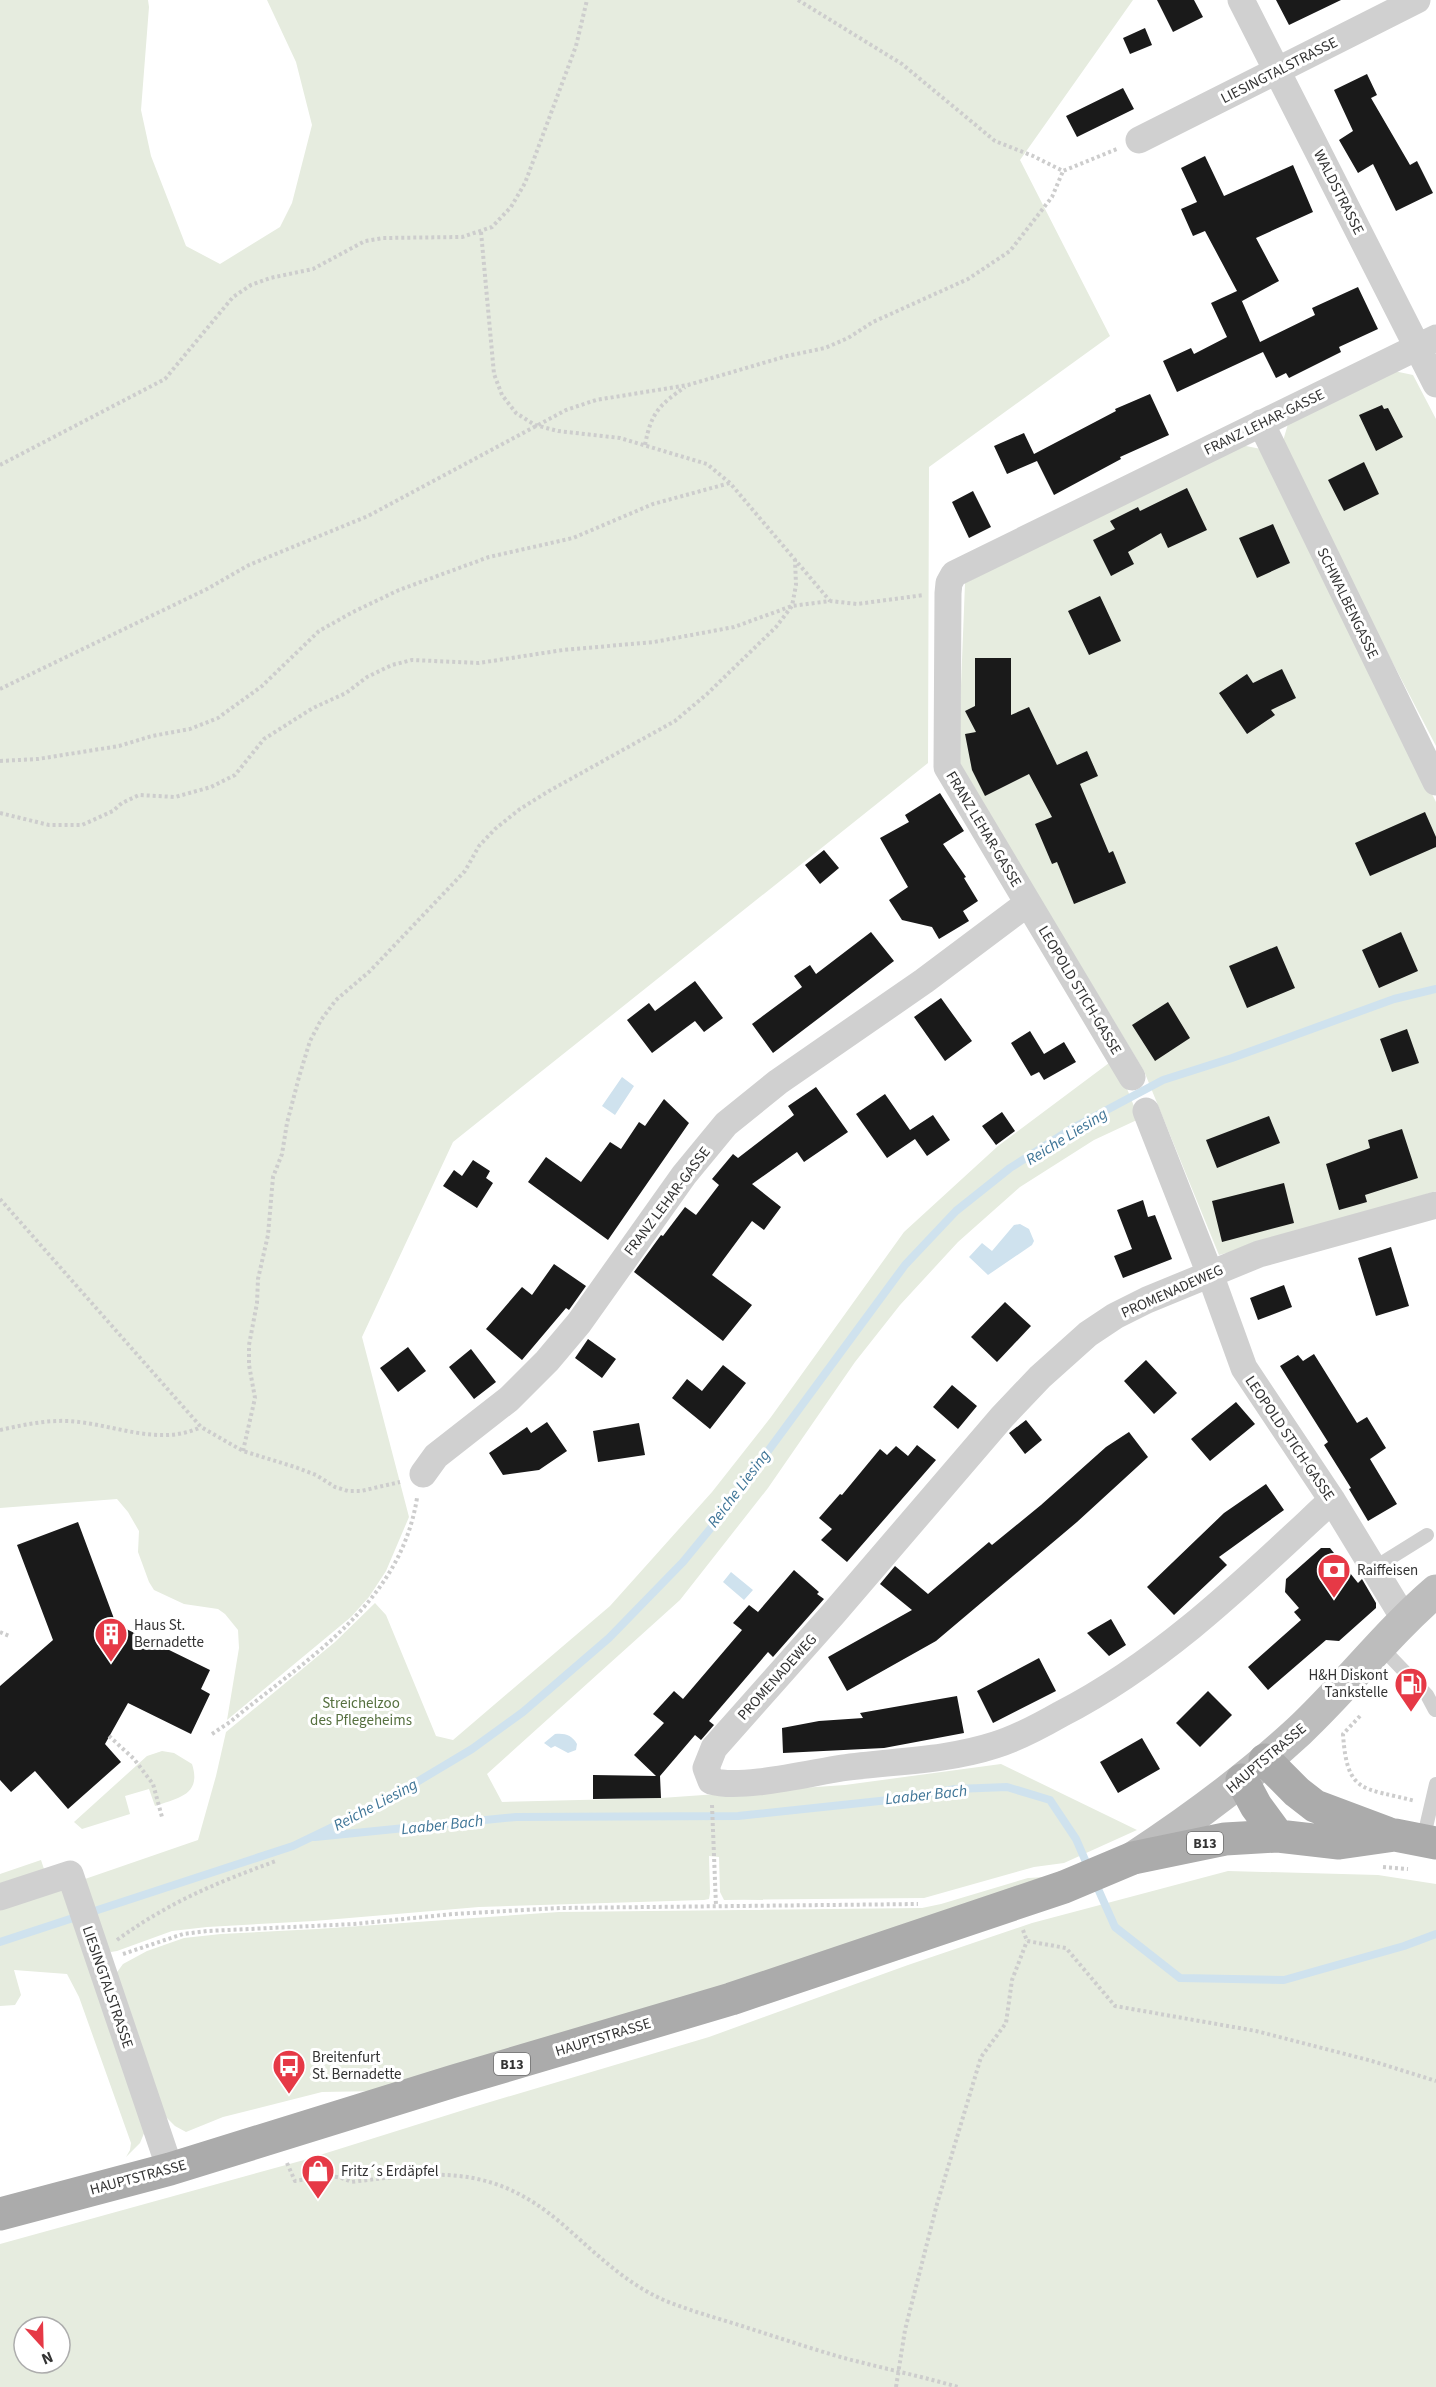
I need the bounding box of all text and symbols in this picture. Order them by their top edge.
street label: LIESINGTALSTRASSE [1217,32,1341,109]
street label: WALDSTRASSE [1308,146,1369,238]
street label: FRANZ LEHAR-GASSE [1200,384,1328,461]
street label: SCHWALBENGASSE [1312,544,1384,662]
street label: FRANZ LEHAR-GASSE [941,767,1027,891]
street label: LEOPOLD STICH-GASSE [1033,922,1126,1059]
water label: Reiche Liesing [1022,1103,1112,1171]
street label: FRANZ LEHAR-GASSE [619,1142,715,1260]
street label: PROMENADEWEG [1118,1260,1227,1323]
street label: LEOPOLD STICH-GASSE [1240,1372,1339,1505]
water label: Reiche Liesing [702,1445,775,1532]
bank icon: Raiffeisen [1316,1552,1352,1599]
place label: Raiffeisen [1357,1560,1418,1581]
place label: Haus St. Bernadette [134,1615,204,1653]
building icon: Haus St. Bernadette [93,1616,129,1663]
street label: PROMENADEWEG [733,1630,822,1725]
place label: H&H Diskont Tankstelle [1309,1665,1388,1703]
fuel station icon: H&H Diskont Tankstelle [1393,1666,1429,1713]
park label: Streichelzoo des Pflegeheims [310,1693,412,1731]
street label: HAUPTSTRASSE [1222,1718,1311,1798]
water label: Reiche Liesing [330,1773,421,1836]
water label: Laaber Bach [884,1780,968,1810]
water label: Laaber Bach [400,1810,484,1840]
road number: B13 [1187,1832,1223,1854]
street label: LIESINGTALSTRASSE [77,1923,138,2051]
street label: HAUPTSTRASSE [553,2013,654,2062]
place label: Breitenfurt St. Bernadette [312,2047,401,2085]
bus stop icon: Breitenfurt St. Bernadette [271,2048,307,2095]
road number: B13 [494,2053,530,2075]
shop icon: Fritz´s Erdäpfel [300,2153,336,2200]
street label: HAUPTSTRASSE [88,2154,189,2200]
place label: Fritz´s Erdäpfel [341,2161,439,2182]
north arrow [12,2315,72,2375]
text: N [38,2346,56,2370]

